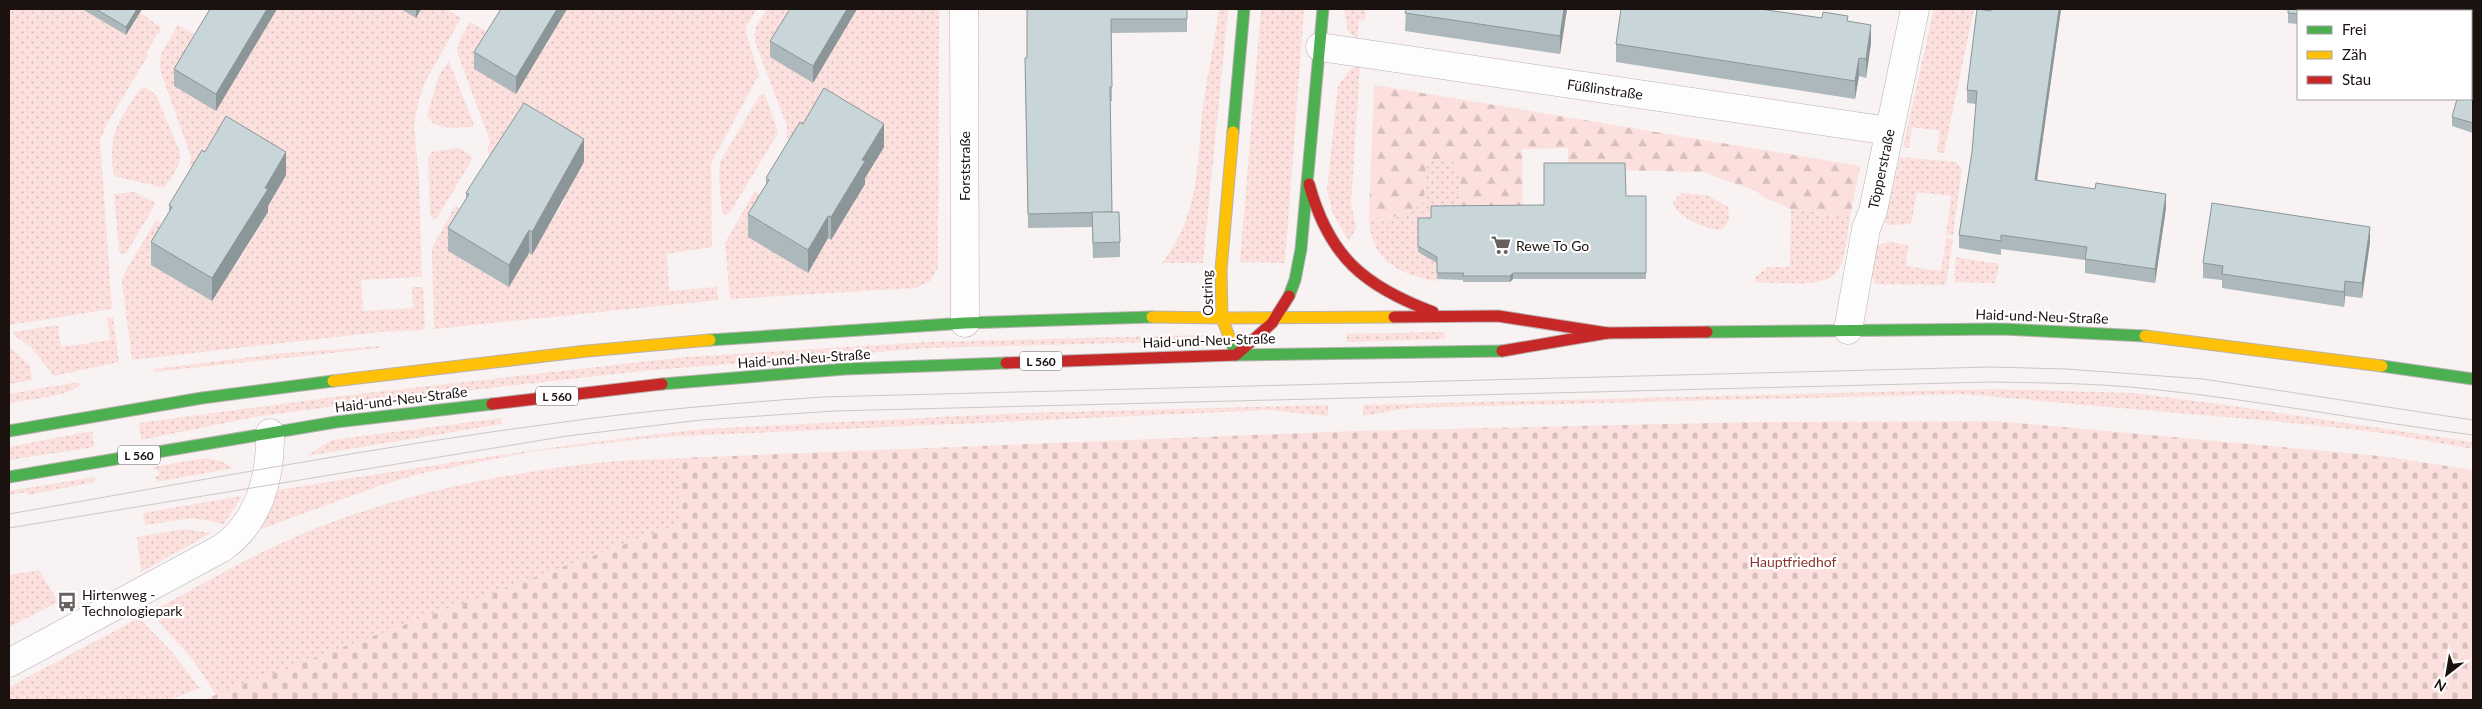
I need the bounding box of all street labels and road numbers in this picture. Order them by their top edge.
street label: Füßlinstraße [1566,75,1644,103]
street label: Töpperstraße [1864,127,1898,211]
street label: Forststraße [956,131,973,201]
street label: Ostring [1198,270,1216,316]
street label: Haid-und-Neu-Straße [1975,305,2109,327]
street label: Haid-und-Neu-Straße [1142,329,1276,351]
street label: Haid-und-Neu-Straße [737,345,871,371]
road number: L 560 [1020,352,1062,371]
street label: Haid-und-Neu-Straße [334,382,468,416]
road number: L 560 [536,386,578,406]
road number: L 560 [118,446,160,464]

